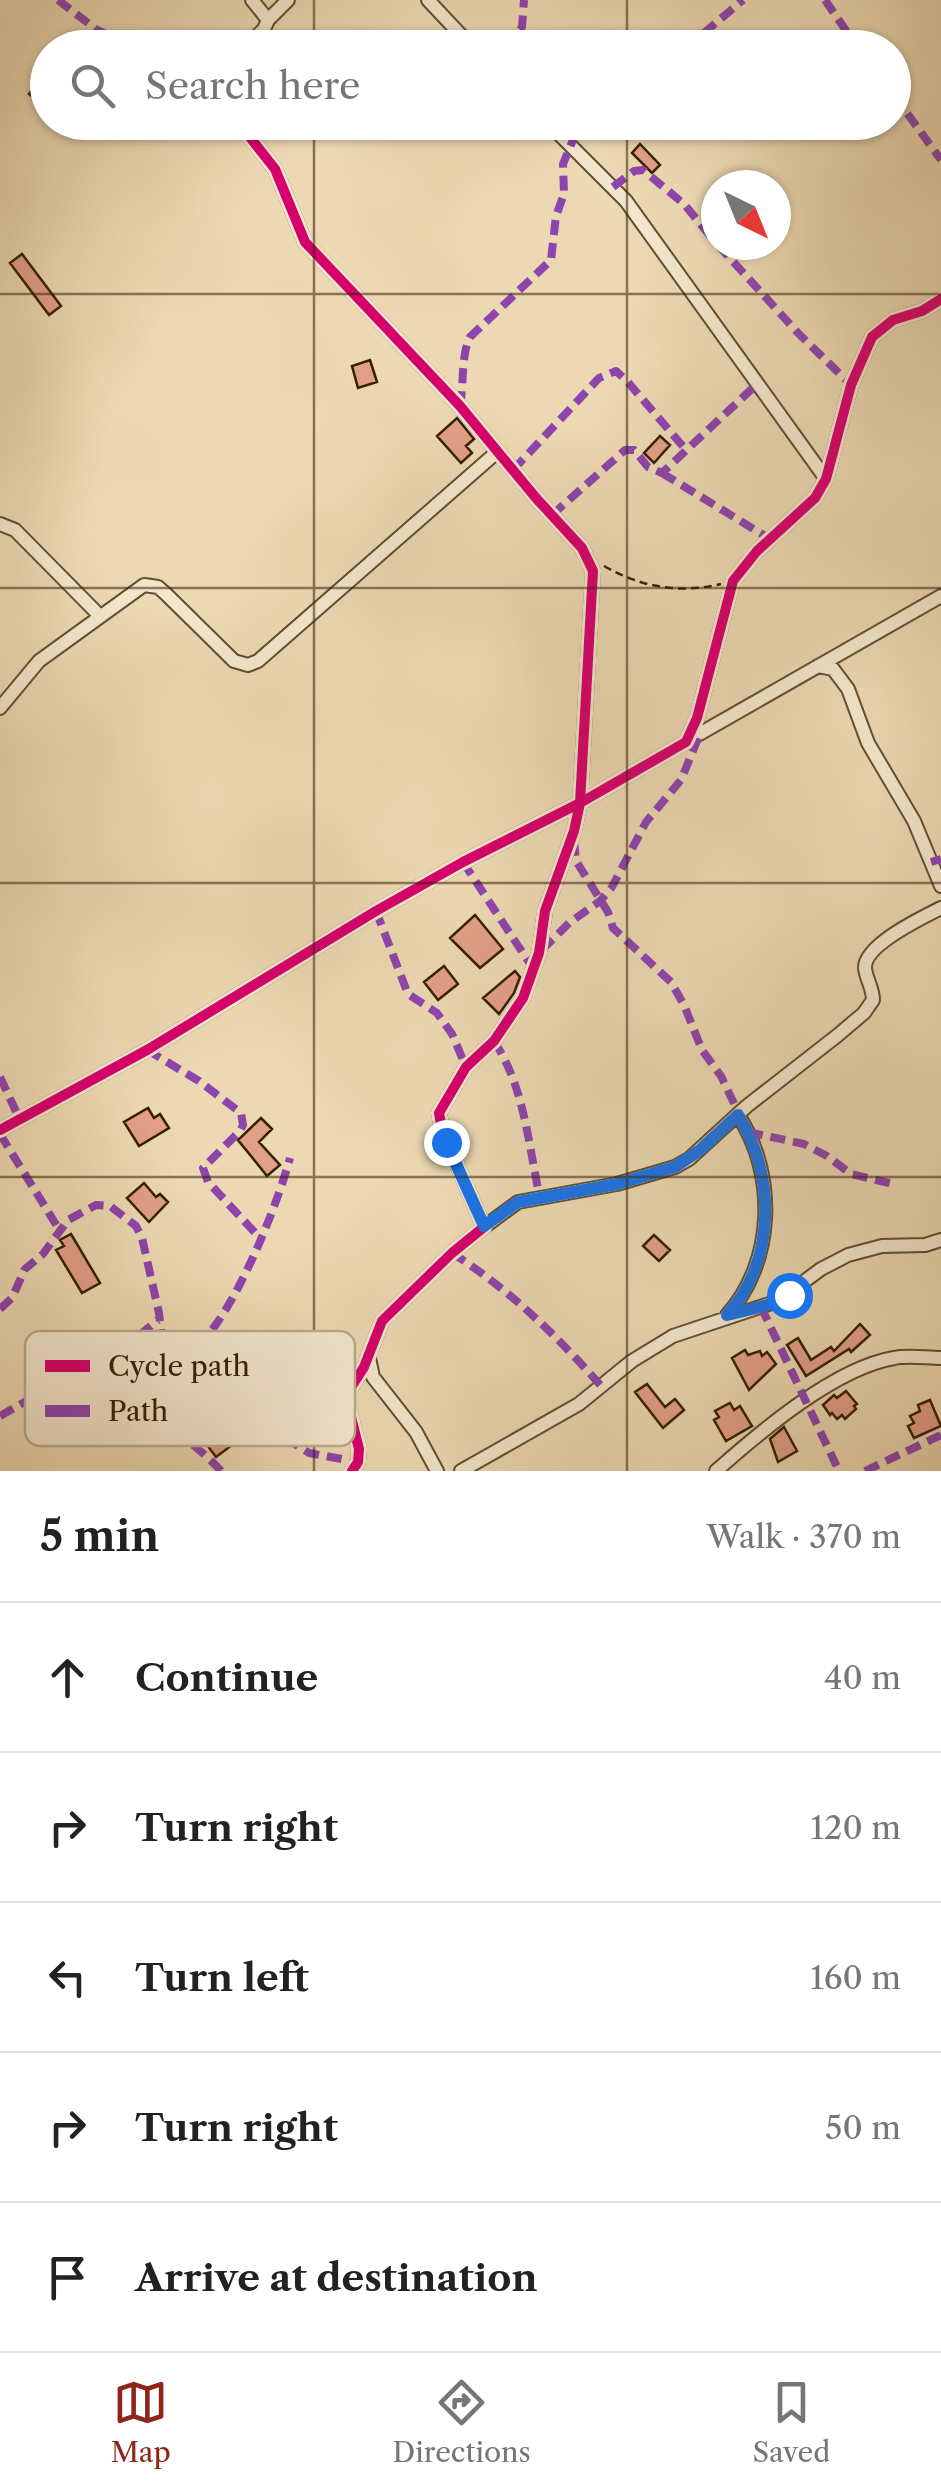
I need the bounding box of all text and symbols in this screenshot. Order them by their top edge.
search box [30,30,911,140]
icon: search [65,58,120,113]
text: Search here [145,62,360,109]
north arrow [701,170,791,260]
route end [424,1120,470,1166]
route start [767,1273,813,1319]
legend [25,1331,355,1446]
text: Cycle path [108,1349,250,1383]
text: Path [108,1394,168,1428]
text: 5 min [40,1510,159,1562]
text: Walk · 370 m [707,1517,901,1556]
icon: ahead [40,1650,95,1705]
text: Continue [135,1654,318,1701]
text: 40 m [824,1658,901,1697]
icon: right [40,1800,95,1855]
text: Turn right [135,1804,338,1851]
text: 120 m [811,1808,901,1847]
icon: left [40,1950,95,2005]
text: Turn left [135,1954,309,2001]
text: 160 m [810,1958,901,1997]
icon: right [40,2100,95,2155]
text: Turn right [135,2104,338,2151]
text: 50 m [825,2108,901,2147]
icon: arrive [40,2250,95,2305]
text: Arrive at destination [135,2254,538,2301]
tab: Map [111,2375,171,2469]
tab: Directions [392,2375,531,2469]
tab: Saved [752,2375,830,2469]

